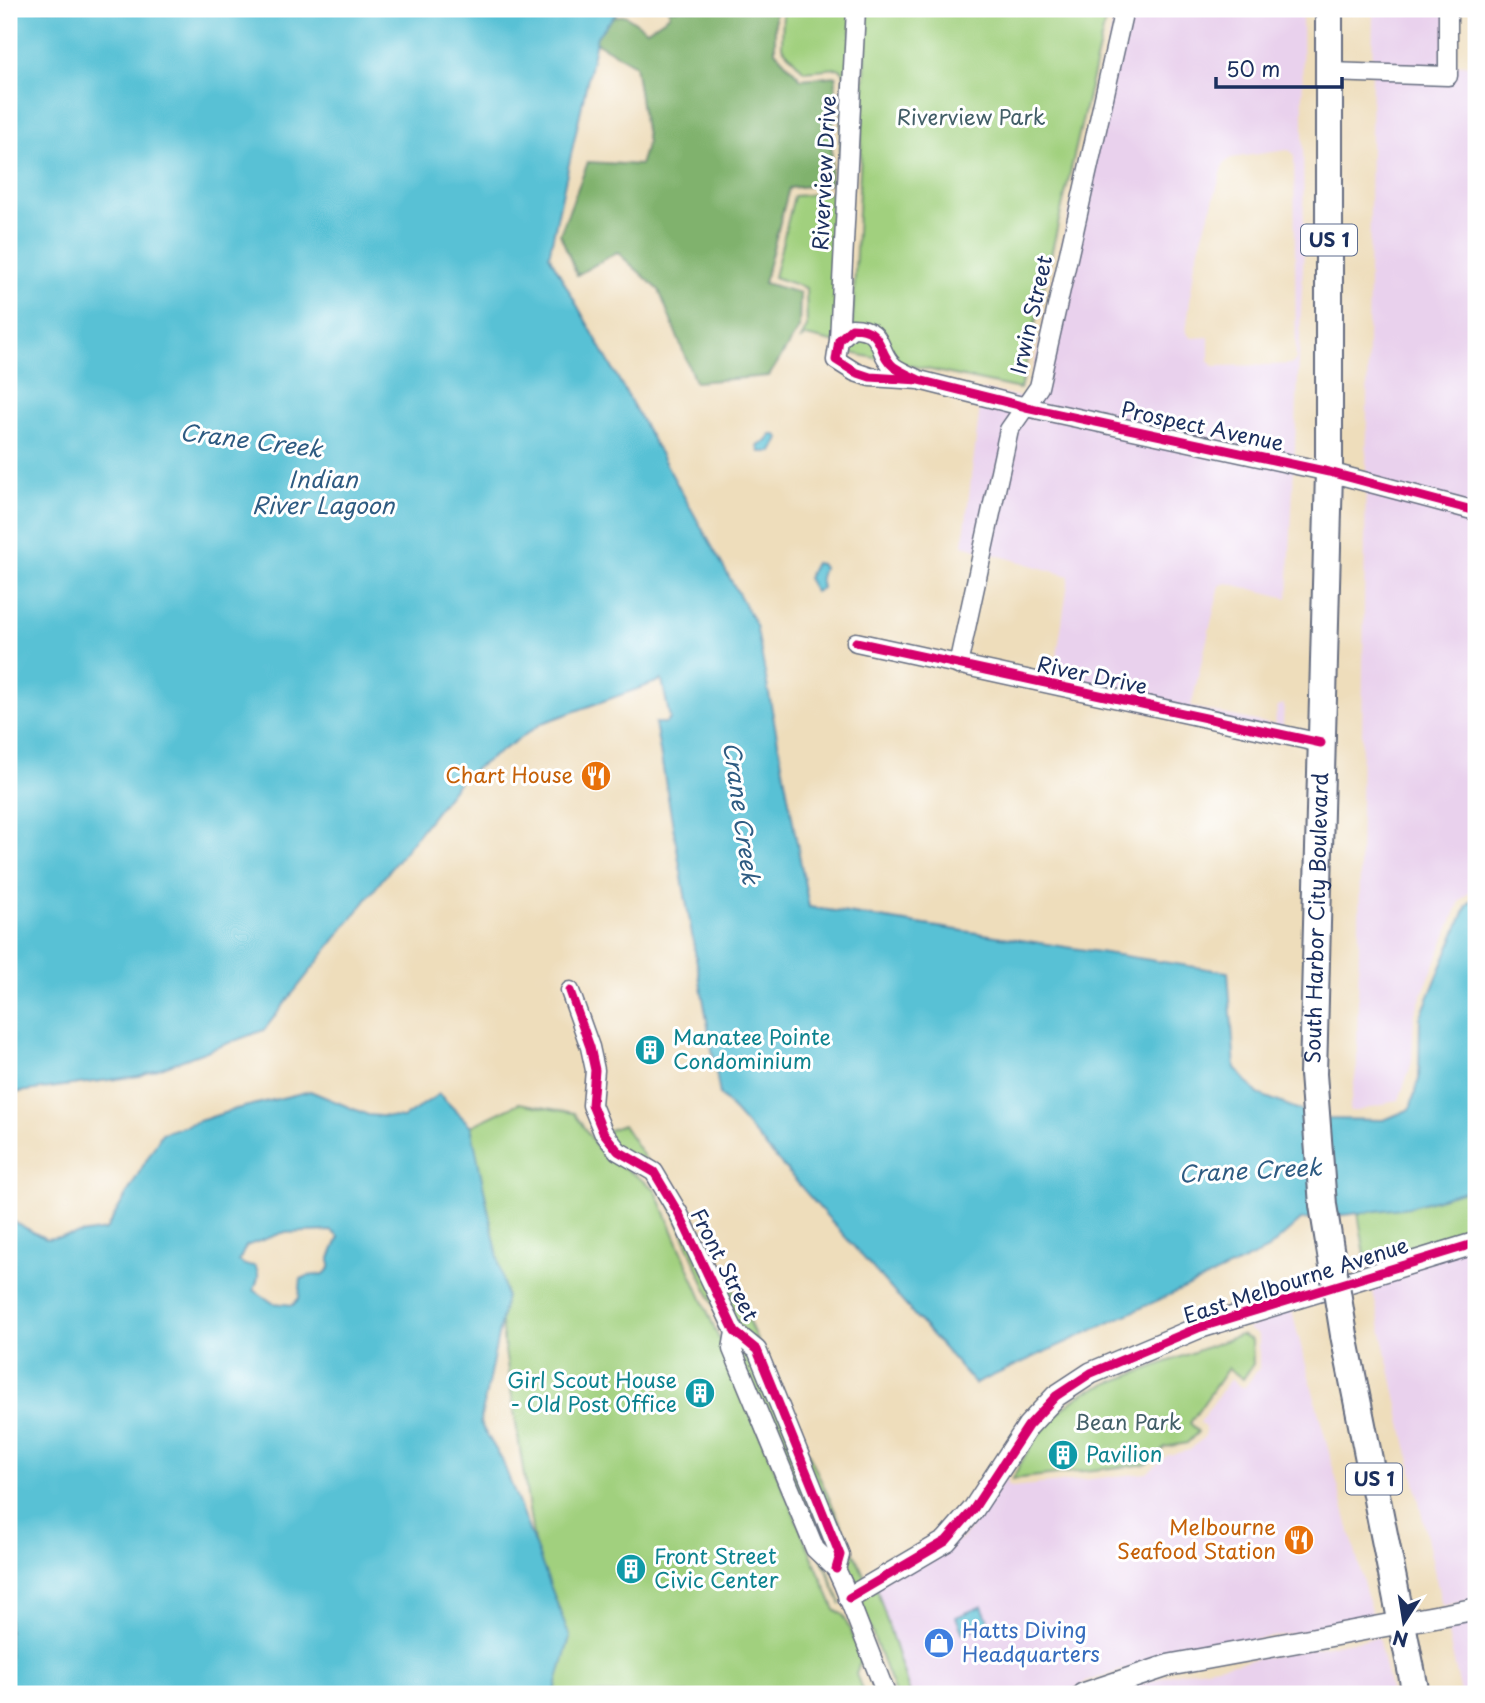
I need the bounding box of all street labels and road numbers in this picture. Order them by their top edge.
street label: Riverview Drive [803,94,843,251]
road number: US 1 [1301,224,1357,256]
street label: Irwin Street [1001,252,1059,377]
street label: Prospect Avenue [1118,392,1287,458]
street label: River Drive [1034,647,1151,701]
street label: South Harbor City Boulevard [1295,772,1335,1064]
street label: Front Street [684,1202,768,1326]
street label: East Melbourne Avenue [1179,1228,1412,1331]
road number: US 1 [1346,1464,1402,1494]

